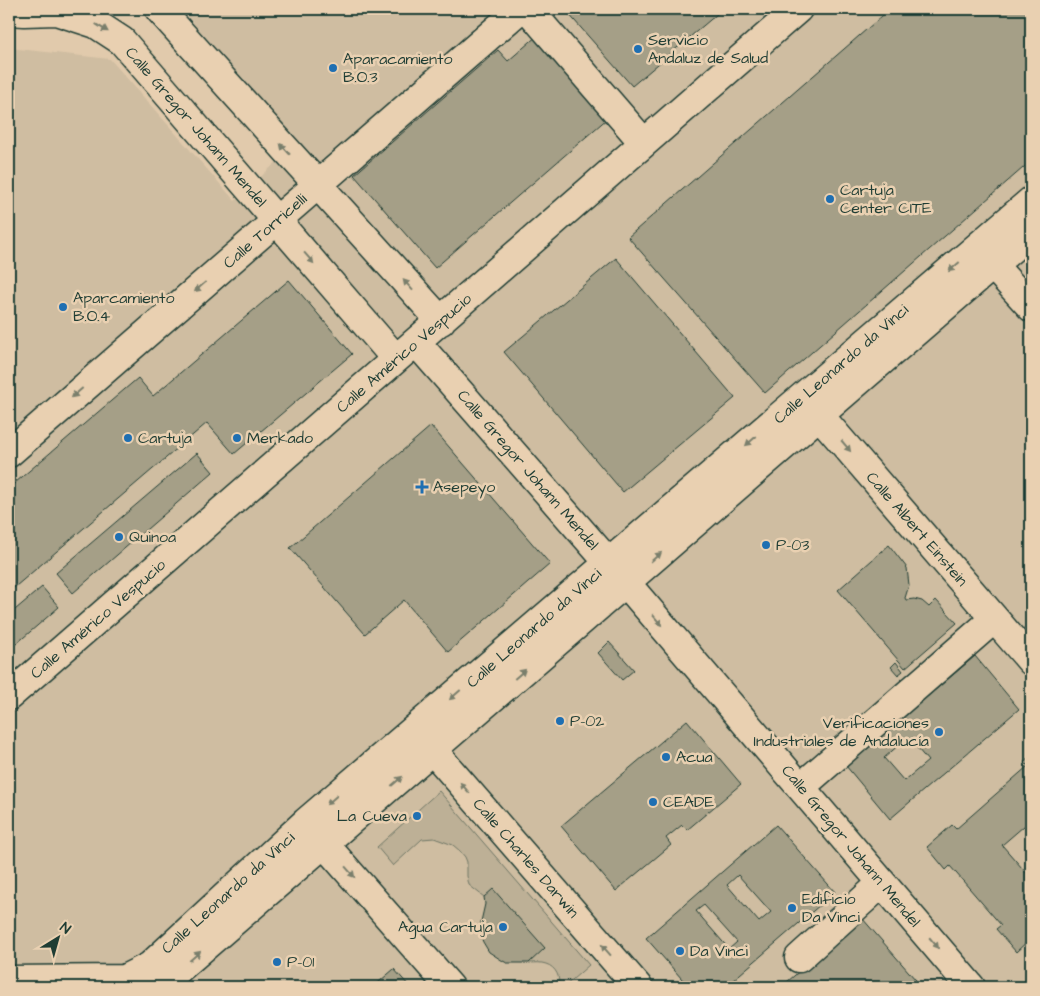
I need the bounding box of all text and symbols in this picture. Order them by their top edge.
one-way arrow [95,23,108,32]
place label: Servicio Andaluz de Salud [648,29,768,69]
street label: Calle Gregor Johann Mendel [119,42,272,213]
marker: Servicio Andaluz de Salud [632,43,644,55]
place label: Aparacamiento B.O.3 [343,48,453,88]
marker: Aparacamiento B.O.3 [327,62,339,74]
one-way arrow [279,143,291,155]
place label: Cartuja Center CITE [840,179,932,219]
street label: Calle Torricelli [218,188,312,274]
marker: Cartuja Center CITE [824,193,836,205]
one-way arrow [303,251,315,263]
one-way arrow [948,261,961,272]
one-way arrow [402,279,414,291]
one-way arrow [195,281,207,293]
place label: Aparcamiento B.O.4 [73,287,174,327]
street label: Calle Américo Vespucio [332,288,476,418]
street label: Calle Leonardo da Vinci [769,299,914,429]
marker: Aparcamiento B.O.4 [57,301,69,313]
street label: Calle Gregor Johann Mendel [451,385,604,556]
one-way arrow [71,388,84,399]
place label: Cartuja [138,427,192,449]
place label: Merkado [247,427,313,449]
marker: Cartuja [122,432,134,444]
marker: Merkado [231,432,243,444]
one-way arrow [746,435,758,447]
one-way arrow [841,440,852,453]
street label: Calle Albert Einstein [861,467,973,591]
place label: Asepeyo [433,476,495,499]
marker: Asepeyo [415,480,429,494]
place label: Quinoa [129,526,176,548]
marker: Quinoa [113,531,125,543]
place label: P-03 [776,534,809,556]
marker: P-03 [760,539,772,551]
one-way arrow [650,551,662,563]
street label: Calle Américo Vespucio [26,554,170,684]
street label: Calle Leonardo da Vinci [462,563,607,693]
one-way arrow [652,614,663,627]
one-way arrow [513,669,526,680]
one-way arrow [449,689,462,700]
place label: P-02 [570,710,604,732]
place label: Verificaciones Industriales de Andalucía [754,712,929,752]
marker: P-02 [554,715,566,727]
marker: Verificaciones Industriales de Andalucía [933,726,945,738]
place label: Acua [676,746,713,768]
marker: Acua [660,751,672,763]
street label: Calle Gregor Johann Mendel [776,760,926,933]
one-way arrow [390,775,403,786]
one-way arrow [460,782,471,794]
place label: CEADE [663,791,714,813]
street label: Calle Charles Darwin [468,793,584,923]
one-way arrow [325,795,338,806]
marker: CEADE [647,796,659,808]
place label: La Cueva [337,805,407,827]
marker: La Cueva [411,810,423,822]
street label: Calle Leonardo da Vinci [156,827,300,959]
one-way arrow [344,866,355,879]
place label: Edificio Da Vinci [802,888,861,928]
marker: Edificio Da Vinci [786,902,798,914]
north arrow [32,914,82,964]
place label: Agua Cartuja [398,916,493,939]
text: N [56,918,75,939]
marker: Agua Cartuja [497,921,509,933]
one-way arrow [928,937,939,950]
place label: Da Vinci [690,940,749,962]
one-way arrow [600,944,611,957]
marker: Da Vinci [674,945,686,957]
one-way arrow [188,950,201,961]
place label: P-01 [287,951,314,973]
marker: P-01 [271,956,283,968]

